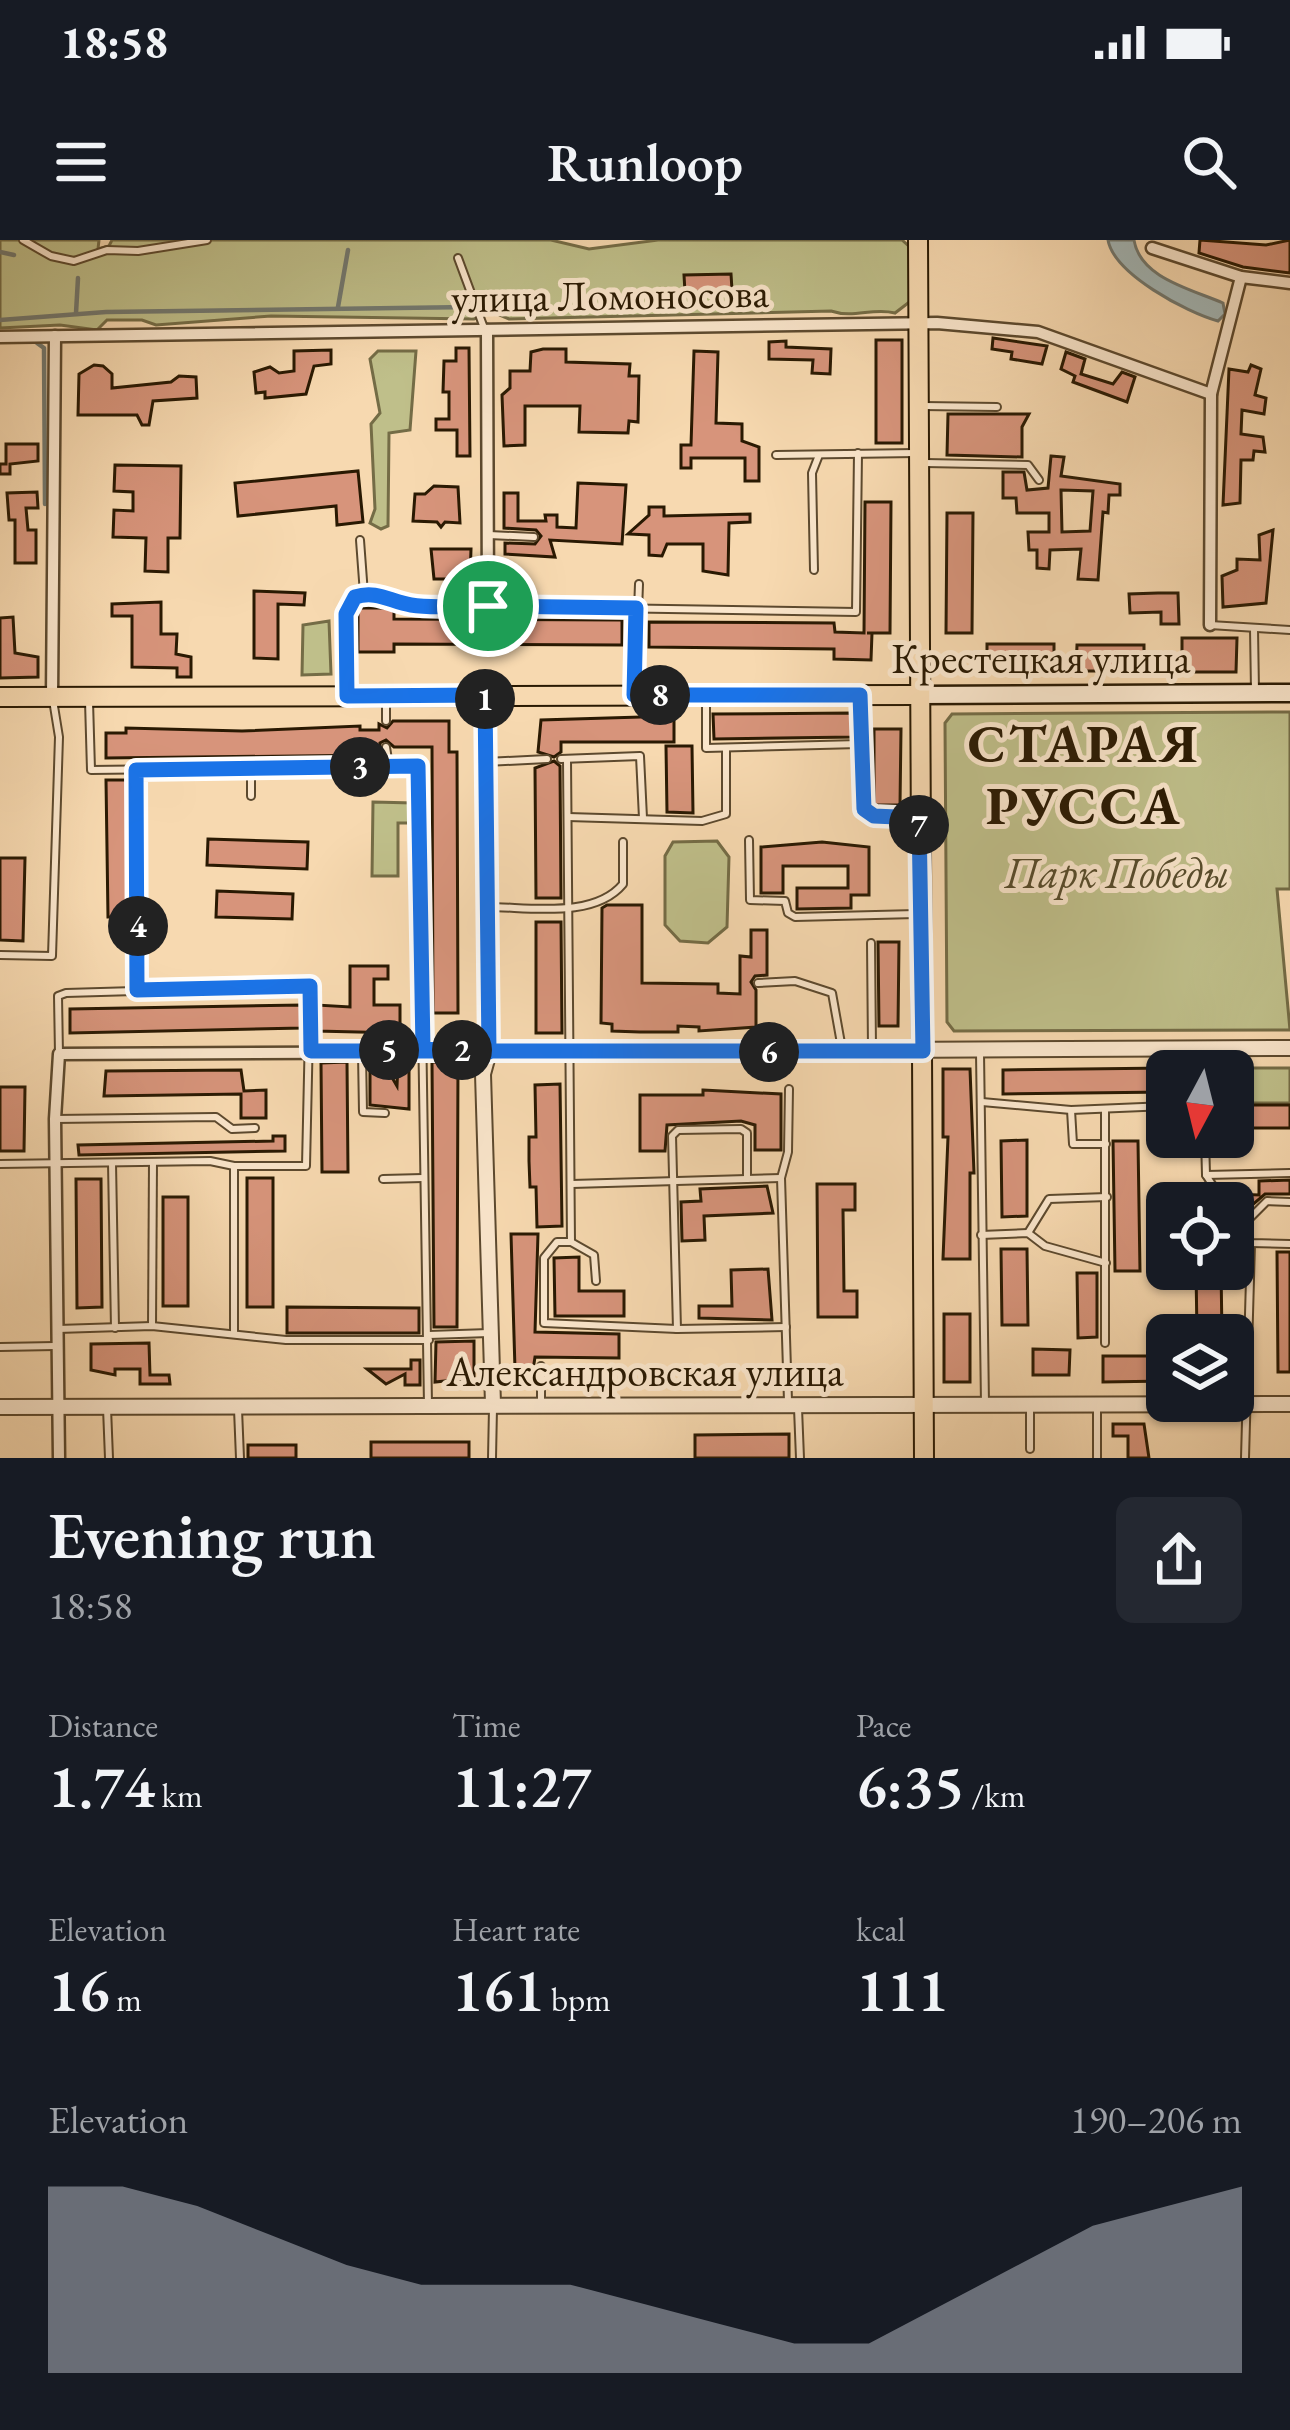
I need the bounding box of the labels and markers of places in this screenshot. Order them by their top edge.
pin [437,555,539,657]
pin: 8 [630,665,690,725]
pin: 1 [455,669,515,729]
pin: 3 [330,737,390,797]
pin: 7 [889,795,949,855]
pin: 4 [108,896,168,956]
pin: 5 [359,1020,419,1080]
pin: 2 [432,1020,492,1080]
pin: 6 [739,1022,799,1082]

